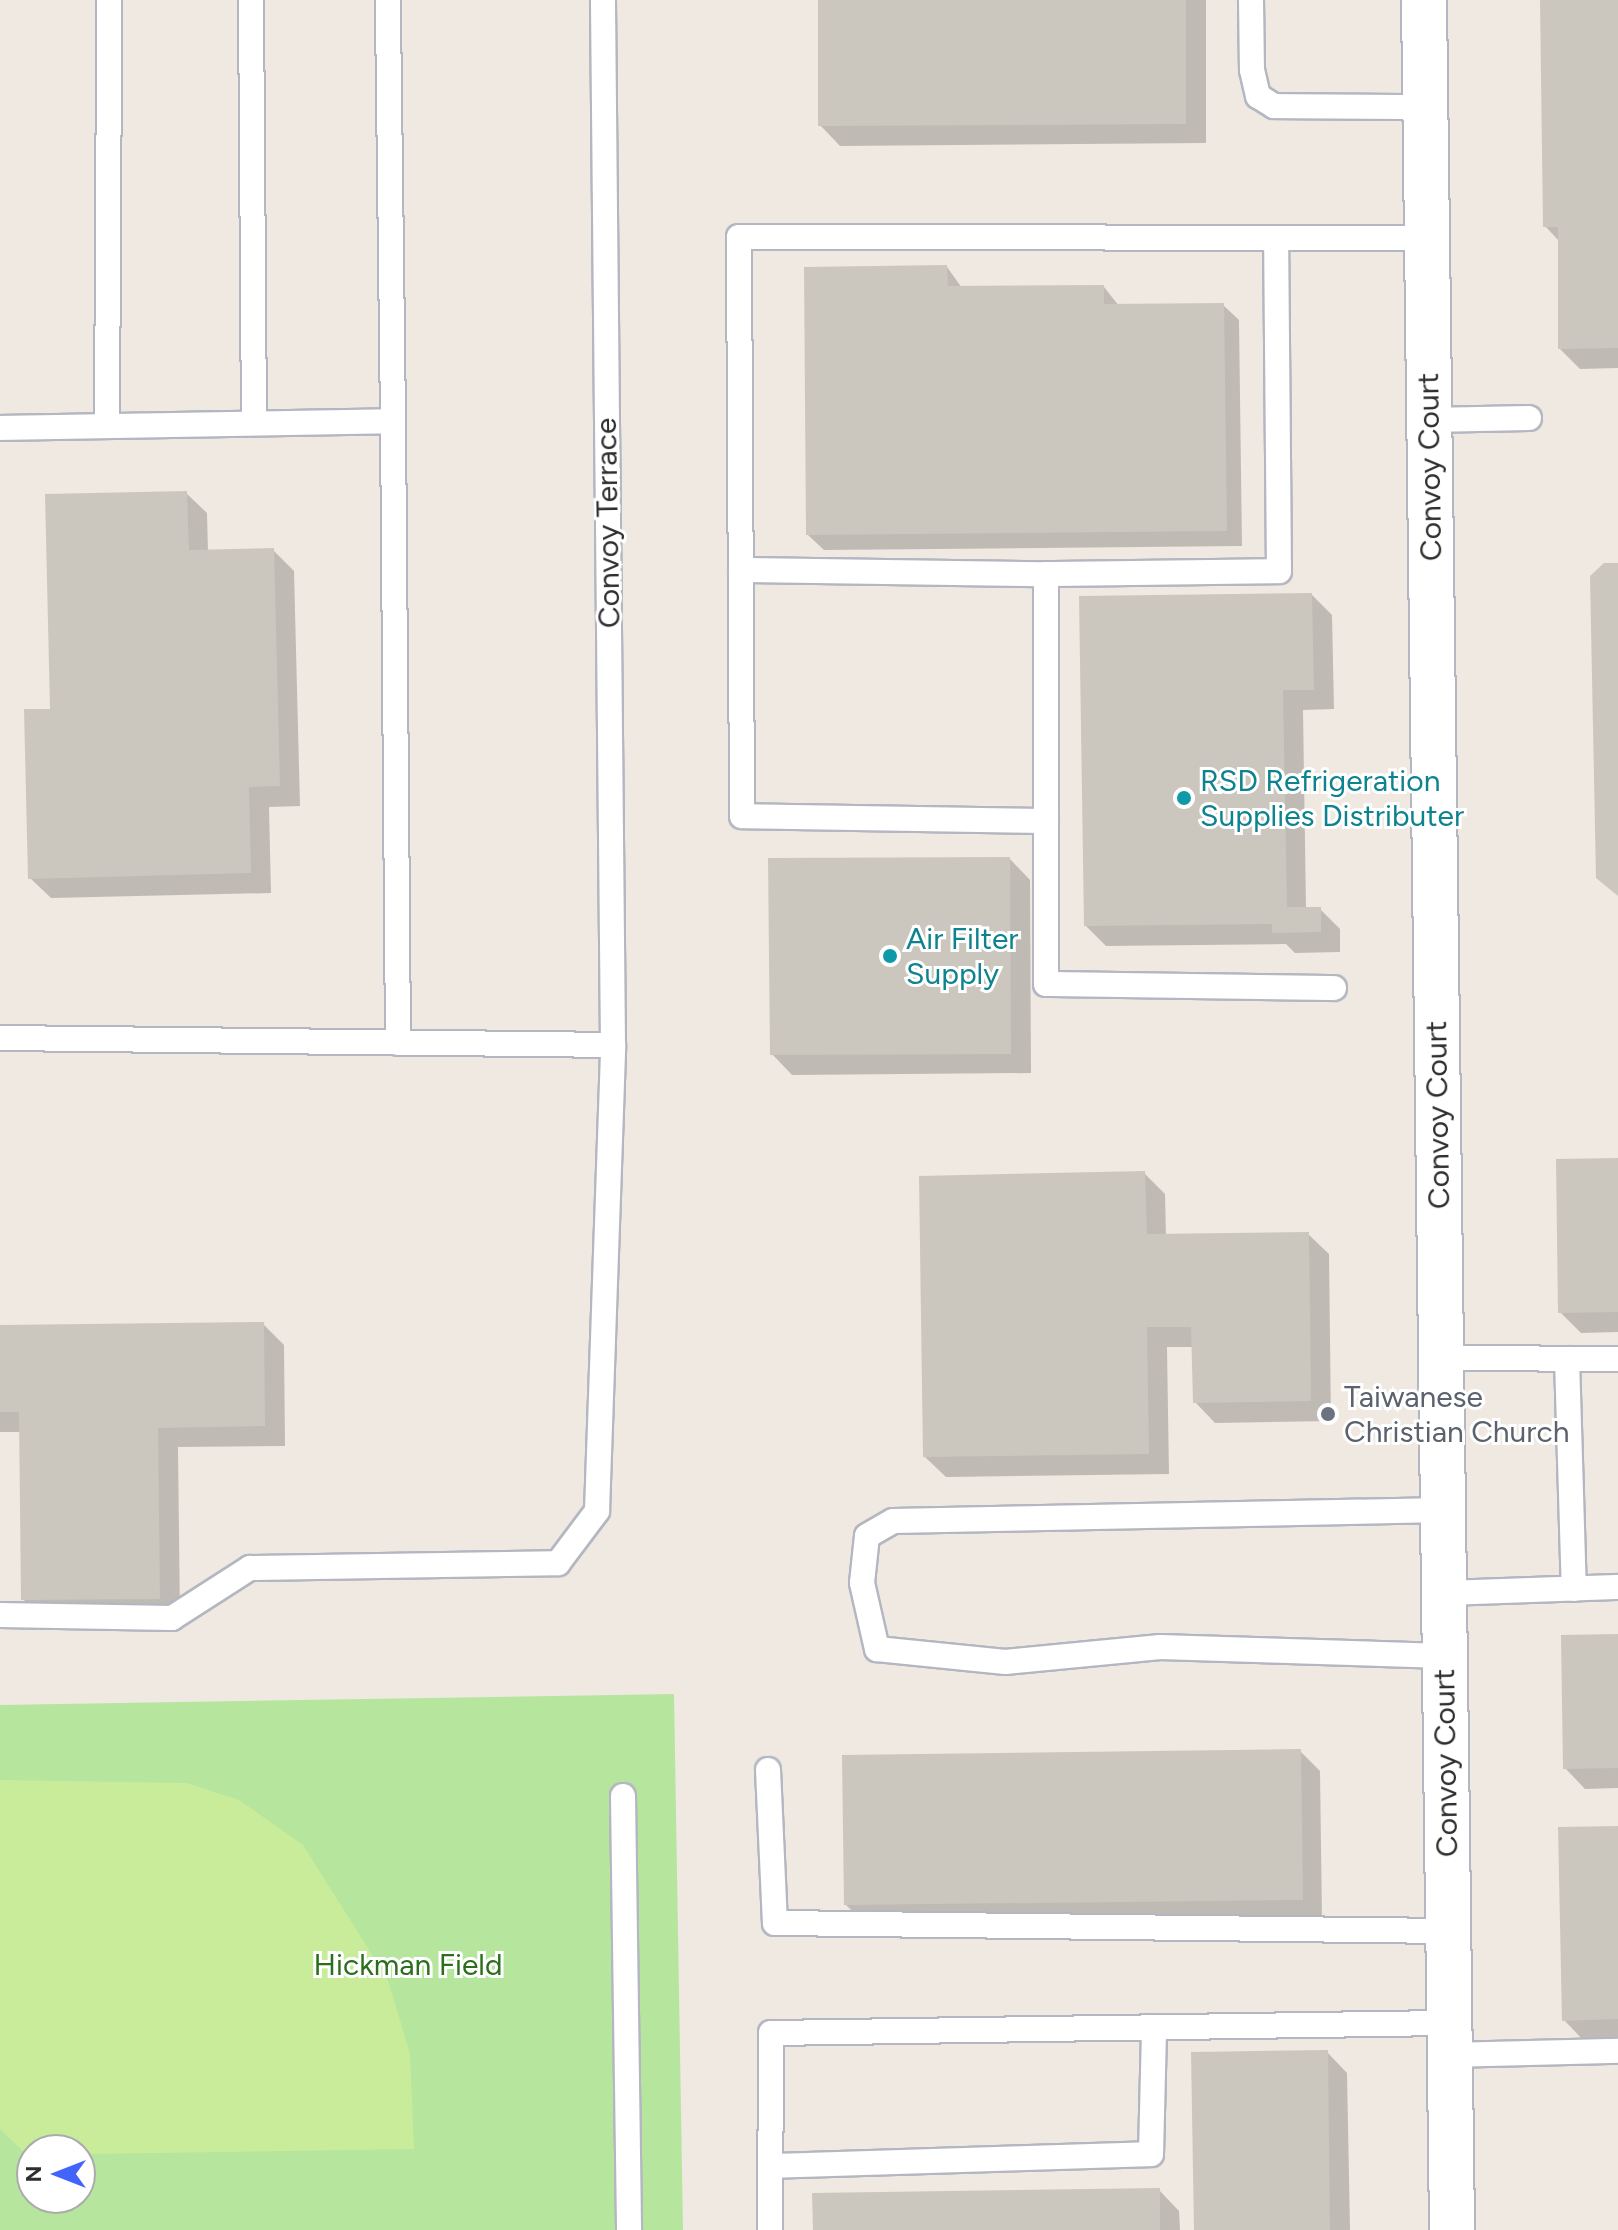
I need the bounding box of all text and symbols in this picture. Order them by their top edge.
street label: Convoy Court [1410,373,1450,561]
street label: Convoy Terrace [588,418,628,628]
place label: RSD Refrigeration Supplies Distributer [1200,763,1464,834]
marker: RSD Refrigeration Supplies Distributer [1175,789,1193,807]
place label: Air Filter Supply [906,921,1018,992]
marker: Air Filter Supply [881,947,899,965]
street label: Convoy Court [1418,1021,1458,1209]
place label: Taiwanese Christian Church [1344,1379,1569,1450]
marker: Taiwanese Christian Church [1319,1405,1337,1423]
street label: Convoy Court [1426,1669,1466,1857]
park label: Hickman Field [313,1947,503,1983]
north arrow [16,2134,96,2214]
text: N [20,2166,47,2183]

